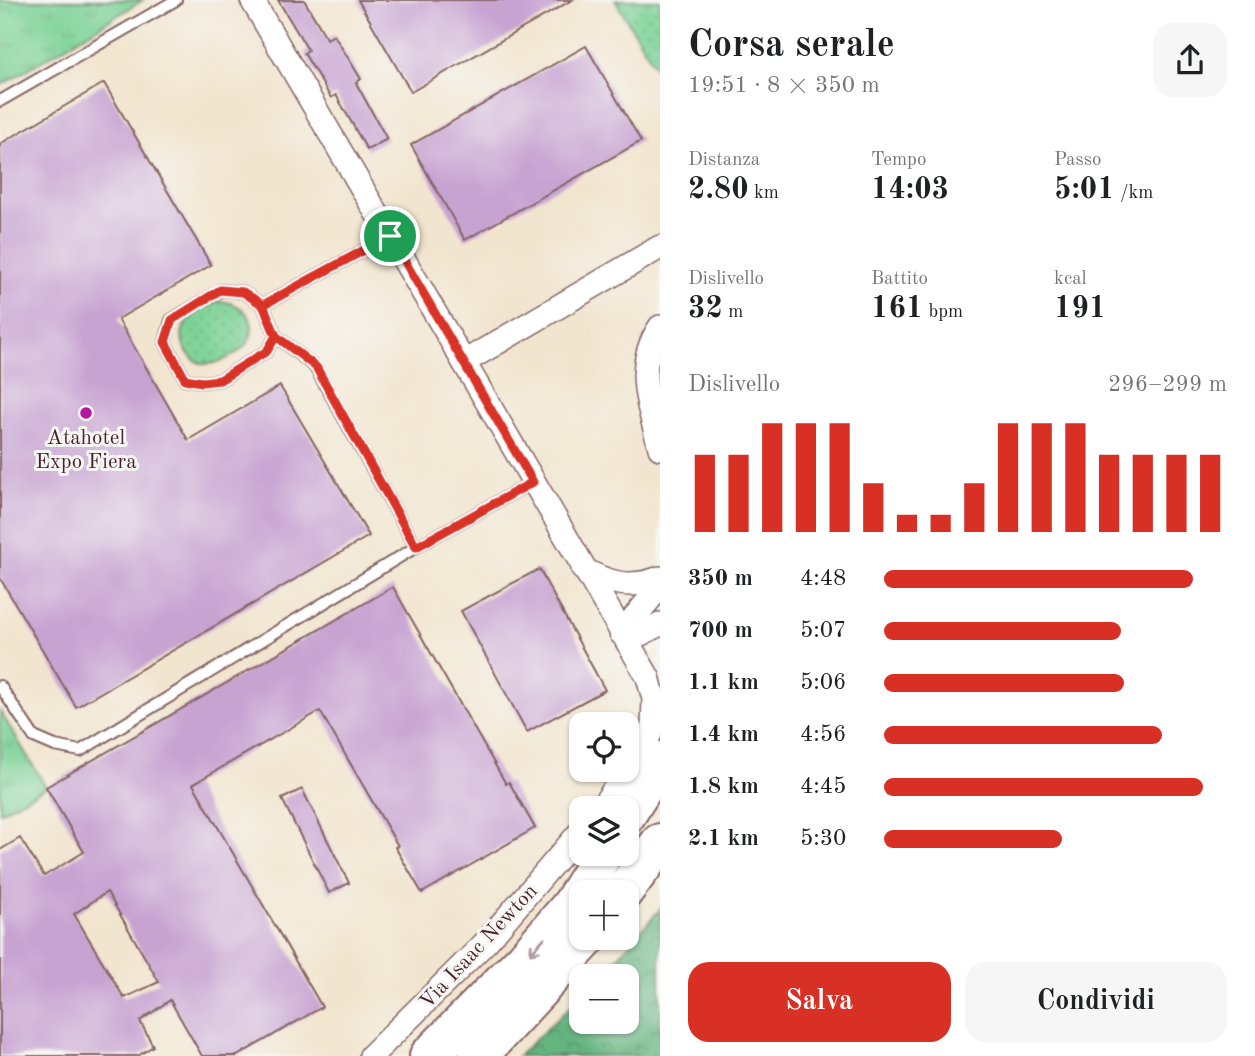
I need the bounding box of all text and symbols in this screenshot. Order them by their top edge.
button: share [1153,23,1227,97]
text: Corsa serale [688,27,895,65]
text: 19:51 · 8 × 350 m [688,74,880,97]
text: Distanza [688,151,760,170]
text: Tempo [871,151,926,170]
text: Passo [1054,151,1101,170]
text: 2.80 [688,175,749,205]
text: 14:03 [871,175,949,205]
text: 5:01 [1054,175,1115,205]
text: km [749,184,779,203]
text: /km [1115,184,1153,203]
pin [360,206,420,266]
icon: arrive [371,217,409,255]
text: Dislivello [688,270,764,289]
text: Battito [871,270,928,289]
text: kcal [1054,270,1087,289]
text: 32 [688,294,723,324]
text: 161 [871,294,923,324]
text: 191 [1054,294,1106,324]
text: m [723,303,743,322]
text: bpm [923,303,963,322]
text: Dislivello [688,373,780,396]
text: 296–299 m [1108,373,1227,396]
marker: Atahotel Expo Fiera [78,405,94,421]
place label: Atahotel Expo Fiera [35,428,137,473]
text: 350 m [688,567,753,590]
text: 4:48 [800,567,846,590]
text: 700 m [688,619,753,642]
text: 5:07 [800,619,846,642]
text: 1.1 km [688,671,759,694]
text: 5:06 [800,671,846,694]
map controls [569,712,639,1034]
button: locate [569,712,639,782]
text: 1.4 km [688,723,759,746]
text: 4:56 [800,723,846,746]
text: 1.8 km [688,775,759,798]
text: 4:45 [800,775,846,798]
button: layers [569,796,639,866]
text: 2.1 km [688,827,759,850]
text: 5:30 [800,827,846,850]
button: + [569,880,639,950]
street label: Via Isaac Newton [416,881,542,1013]
one-way arrow [529,937,545,955]
button: Salva [688,962,951,1042]
button: Condividi [965,962,1227,1042]
button: − [569,964,639,1034]

